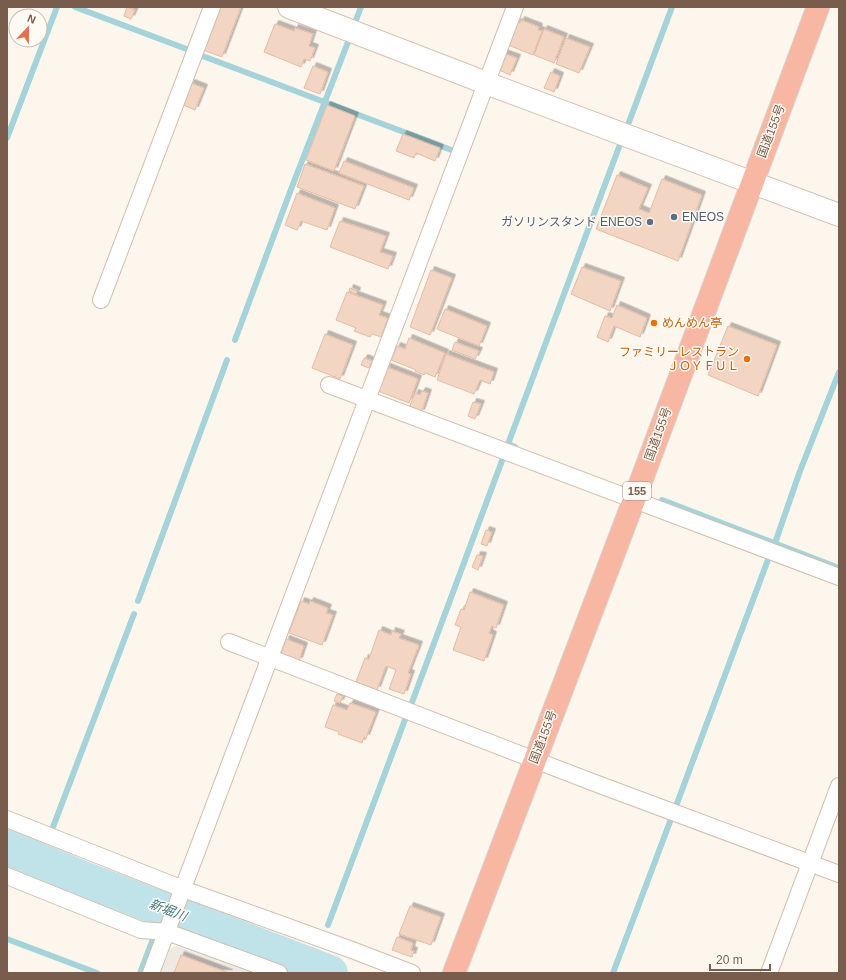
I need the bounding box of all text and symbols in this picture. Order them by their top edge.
north arrow [8,8,48,48]
text: N [26,12,38,26]
street label: 国道155号 [754,102,788,160]
place label: ENEOS [682,210,724,224]
marker: ENEOS [669,212,679,222]
place label: ガソリンスタンド ENEOS [501,215,642,229]
marker: ガソリンスタンド ENEOS [645,217,655,227]
place label: めんめん亭 [662,316,722,330]
marker: めんめん亭 [649,318,659,328]
place label: ファミリーレストラン ＪＯＹＦＵＬ [619,345,739,373]
marker: ファミリーレストラン ＪＯＹＦＵＬ [742,354,752,364]
street label: 国道155号 [642,405,674,463]
road number: 155 [623,482,651,500]
street label: 国道155号 [526,708,560,766]
water label: 新堀川 [147,896,191,925]
scale bar [710,946,770,972]
text: 20 m [716,953,743,967]

